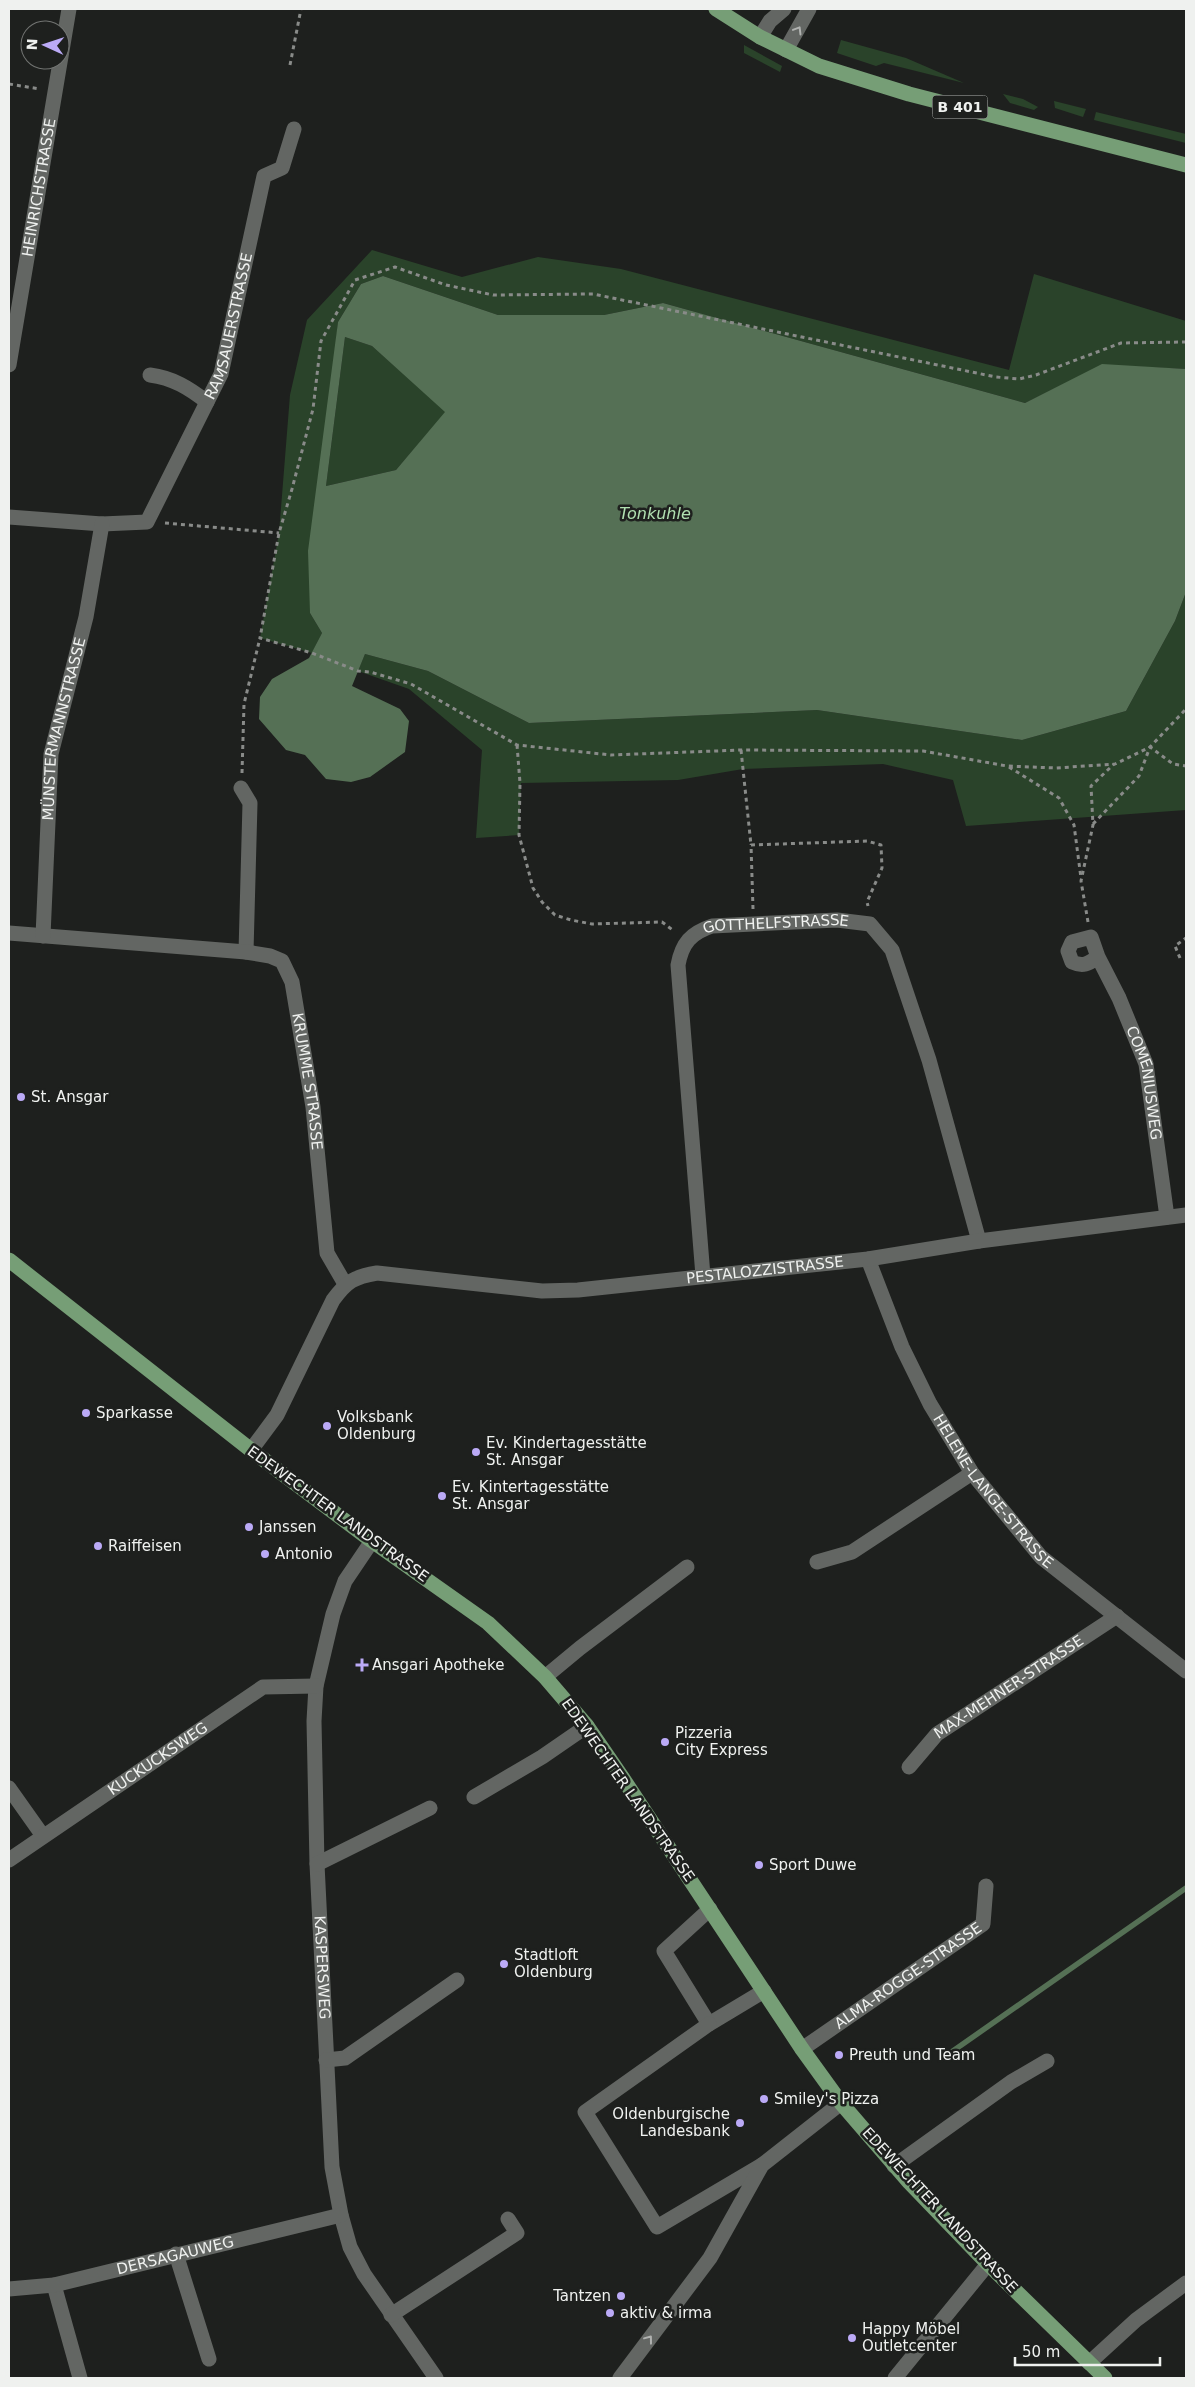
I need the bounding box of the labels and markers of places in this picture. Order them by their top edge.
place label: St. Ansgar [31,1088,109,1106]
marker: St. Ansgar [15,1091,27,1103]
place label: Sparkasse [96,1404,173,1422]
marker: Sparkasse [80,1407,92,1419]
place label: Volksbank Oldenburg [337,1408,416,1443]
marker: Volksbank Oldenburg [321,1420,333,1432]
place label: Ev. Kindertagesstätte St. Ansgar [486,1434,647,1469]
marker: Ev. Kindertagesstätte St. Ansgar [470,1446,482,1458]
place label: Ev. Kintertagesstätte St. Ansgar [452,1478,609,1513]
marker: Ev. Kintertagesstätte St. Ansgar [436,1490,448,1502]
place label: Janssen [258,1518,317,1536]
marker: Janssen [243,1521,255,1533]
place label: Raiffeisen [108,1537,182,1555]
marker: Raiffeisen [92,1540,104,1552]
place label: Antonio [275,1545,333,1563]
marker: Antonio [259,1548,271,1560]
place label: Ansgari Apotheke [372,1656,504,1674]
marker: Ansgari Apotheke [356,1659,368,1671]
place label: Pizzeria City Express [675,1724,768,1759]
marker: Pizzeria City Express [659,1736,671,1748]
place label: Sport Duwe [769,1856,857,1874]
marker: Sport Duwe [753,1859,765,1871]
place label: Stadtloft Oldenburg [514,1946,593,1981]
marker: Stadtloft Oldenburg [498,1958,510,1970]
place label: Preuth und Team [849,2046,975,2064]
marker: Preuth und Team [833,2049,845,2061]
place label: Smiley's Pizza [774,2090,879,2108]
marker: Smiley's Pizza [758,2093,770,2105]
place label: Oldenburgische Landesbank [612,2105,730,2140]
marker: Oldenburgische Landesbank [734,2117,746,2129]
place label: Tantzen [552,2287,611,2305]
marker: Tantzen [615,2290,627,2302]
place label: aktiv & irma [620,2304,712,2322]
marker: aktiv & irma [604,2307,616,2319]
place label: Happy Möbel Outletcenter [862,2320,960,2355]
marker: Happy Möbel Outletcenter [846,2332,858,2344]

